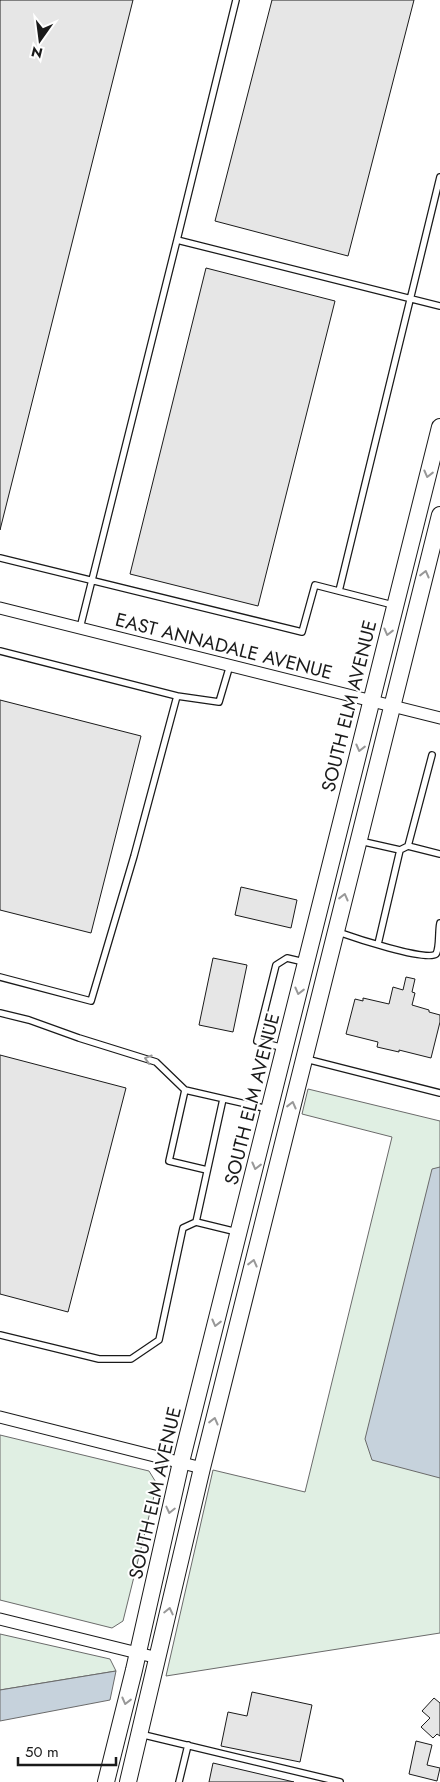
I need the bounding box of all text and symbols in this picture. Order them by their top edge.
north arrow [15,15,65,65]
text: N [29,42,45,64]
one-way arrow [423,470,434,479]
one-way arrow [419,570,430,579]
street label: EAST ANNADALE AVENUE [113,606,335,686]
street label: SOUTH ELM AVENUE [315,617,383,795]
one-way arrow [384,627,394,635]
one-way arrow [355,744,366,753]
one-way arrow [338,892,349,901]
one-way arrow [294,986,305,995]
street label: SOUTH ELM AVENUE [218,1010,286,1188]
one-way arrow [145,1055,153,1065]
one-way arrow [287,1102,297,1110]
one-way arrow [251,1161,262,1170]
one-way arrow [247,1258,258,1267]
one-way arrow [211,1319,222,1328]
street label: SOUTH ELM AVENUE [122,1404,188,1582]
one-way arrow [208,1416,219,1425]
one-way arrow [165,1505,176,1514]
one-way arrow [163,1607,174,1615]
one-way arrow [121,1696,132,1705]
scale bar [18,1734,115,1766]
text: 50 m [25,1741,59,1763]

